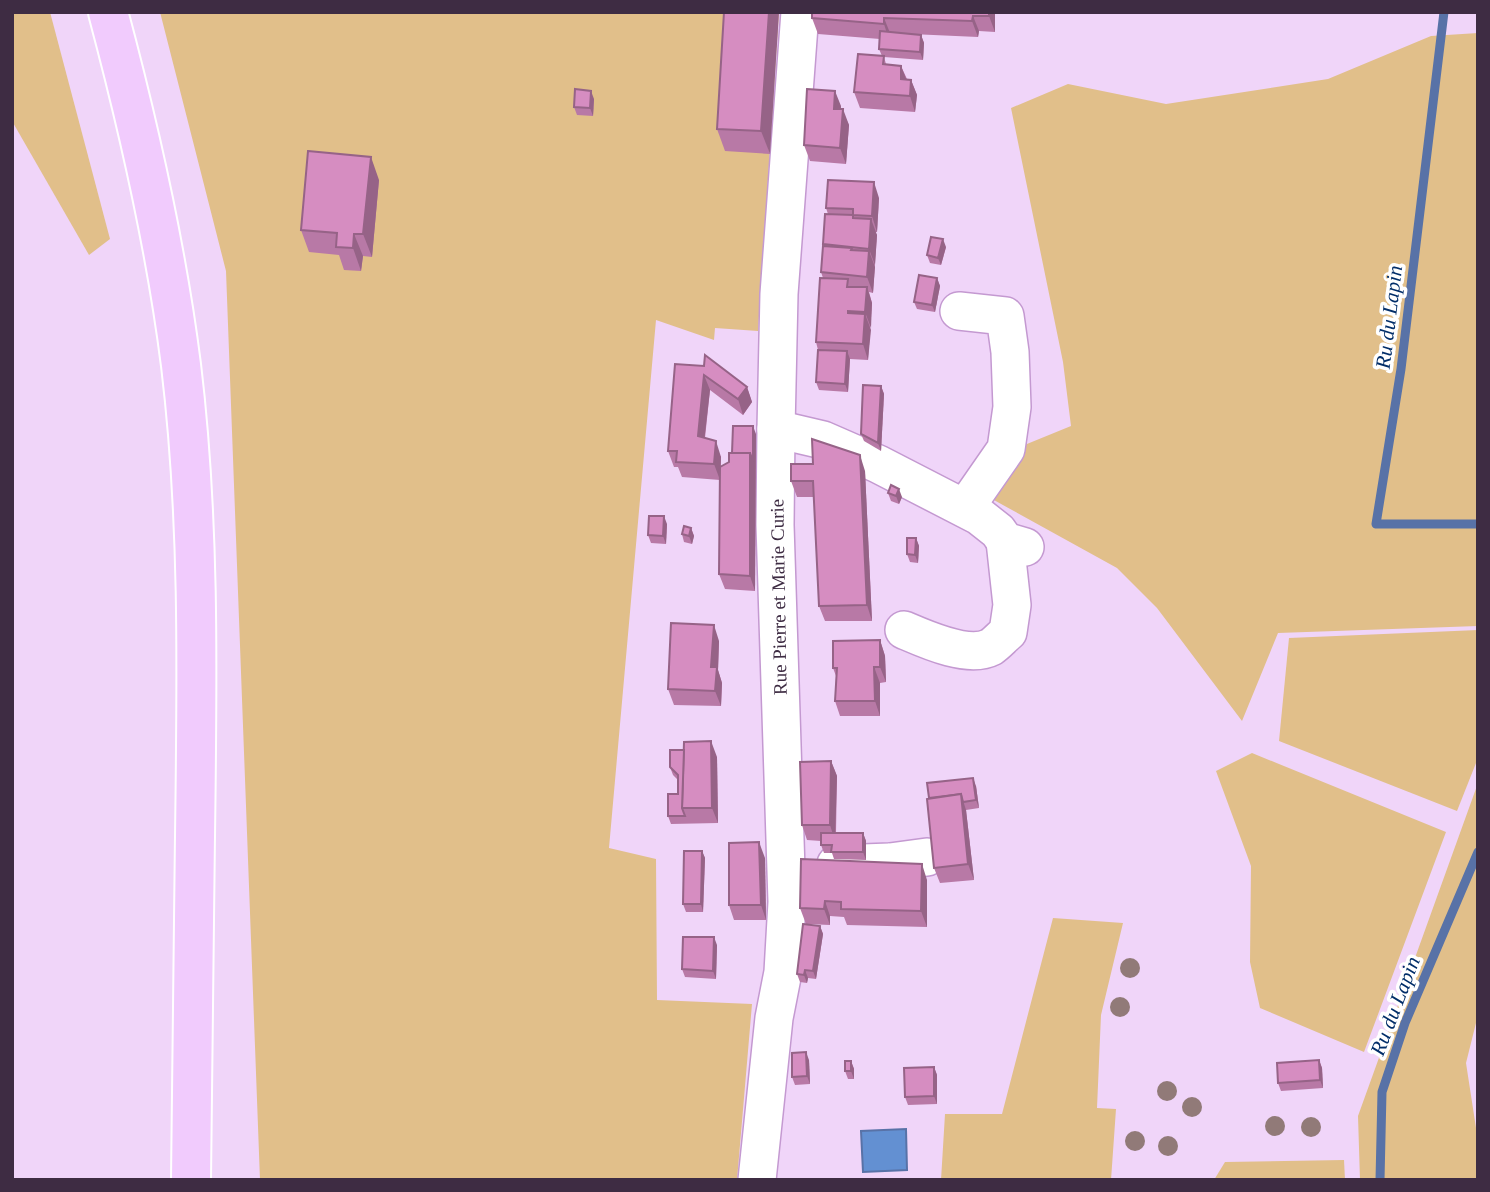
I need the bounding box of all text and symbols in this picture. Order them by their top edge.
water label: Ru du Lapin [1371,264,1407,371]
street label: Rue Pierre et Marie Curie [766,499,791,695]
water label: Ru du Lapin [1365,953,1425,1060]

